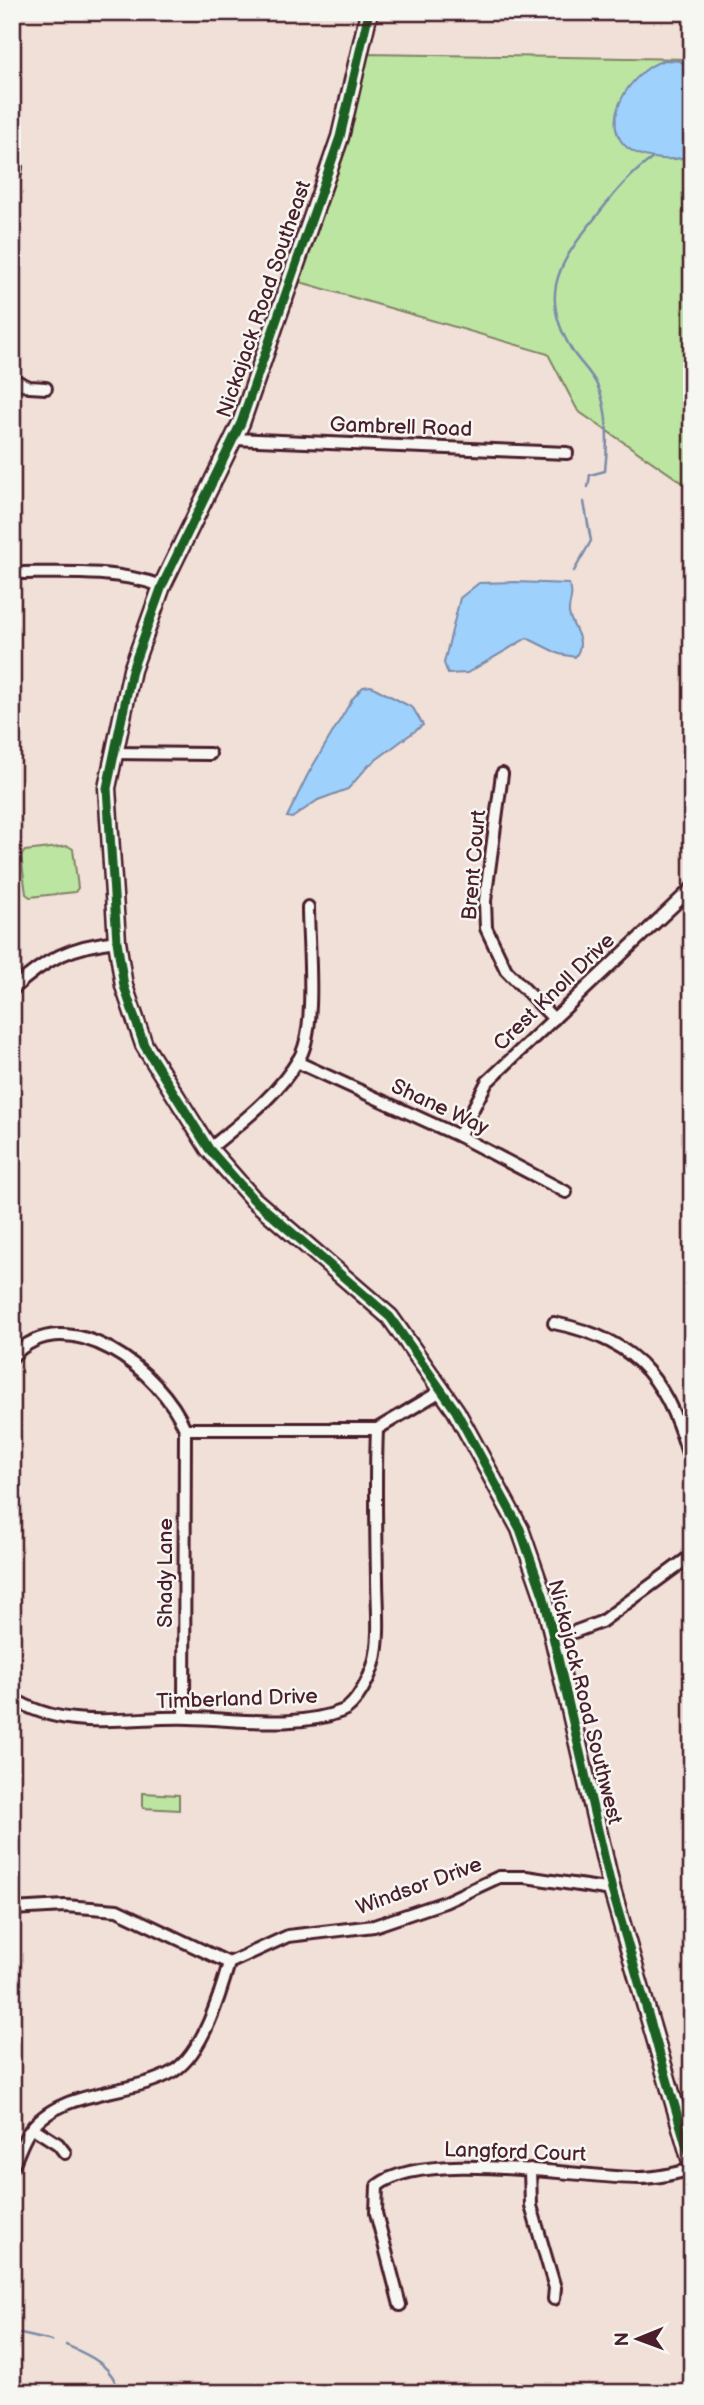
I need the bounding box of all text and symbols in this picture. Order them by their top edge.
street label: Nickajack Road Southeast [212,177,317,421]
street label: Gambrell Road [329,412,473,442]
street label: Brent Court [457,808,491,921]
street label: Crest Knoll Drive [488,928,620,1056]
street label: Shane Way [387,1074,493,1141]
street label: Shady Lane [153,1518,178,1628]
street label: Nickajack Road Southwest [543,1577,628,1827]
street label: Timberland Drive [156,1684,318,1714]
street label: Windsor Drive [353,1852,485,1920]
street label: Langford Court [443,2137,587,2167]
north arrow [602,2304,672,2374]
text: N [611,2332,634,2347]

